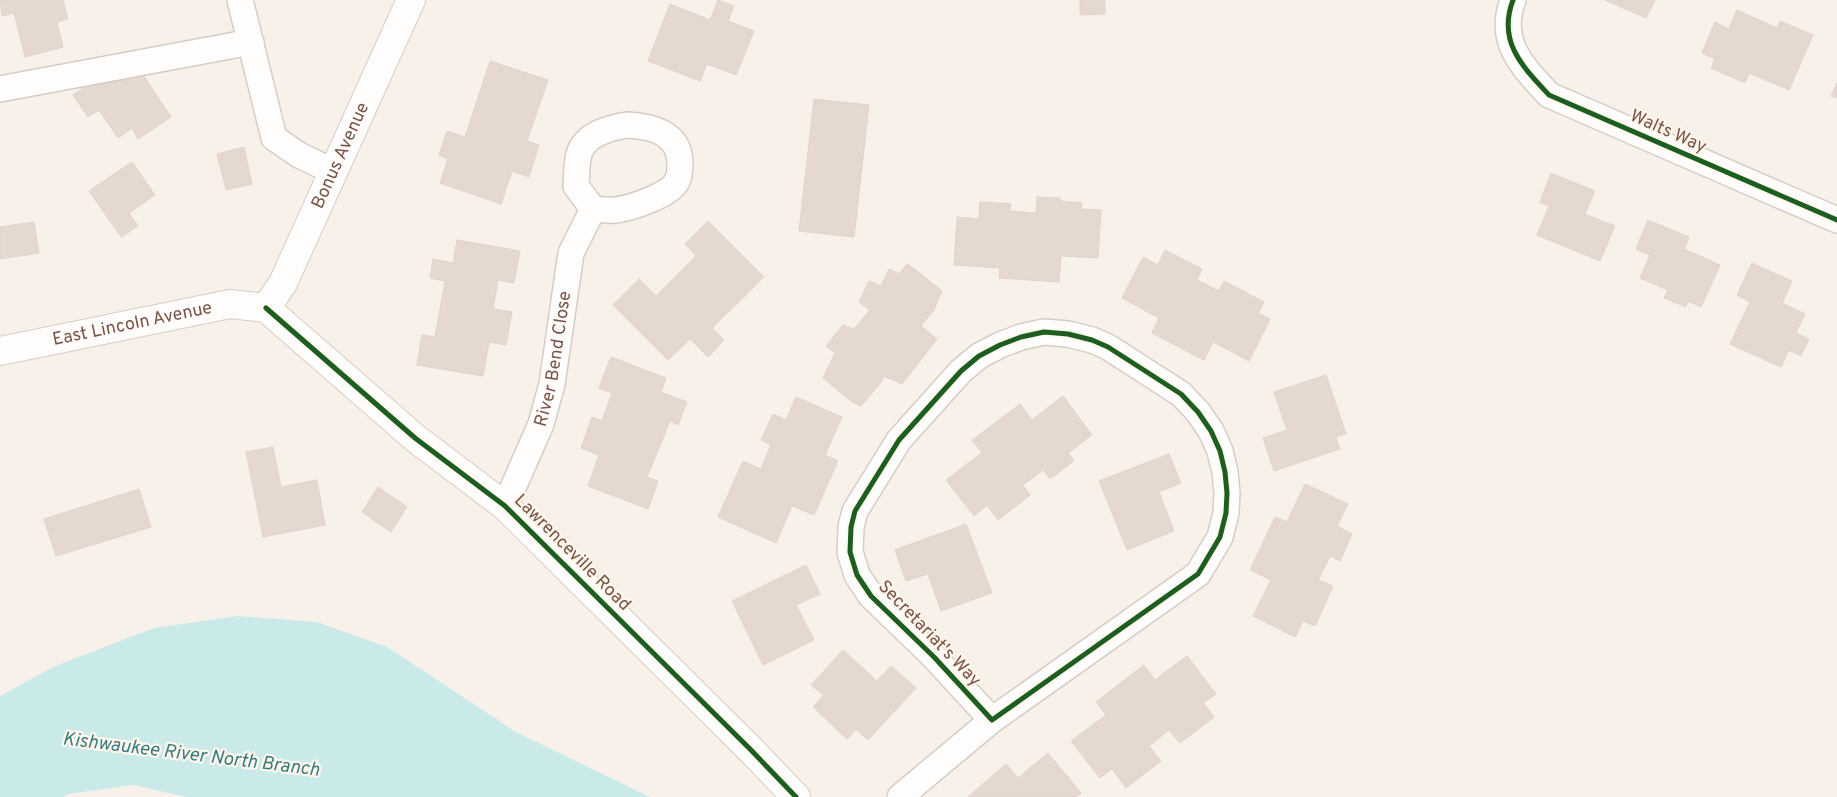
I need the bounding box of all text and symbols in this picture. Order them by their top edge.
street label: Bonus Avenue [307,99,375,213]
street label: Walts Way [1626,105,1710,159]
street label: River Bend Close [529,290,577,429]
street label: East Lincoln Avenue [50,296,214,351]
street label: Lawrenceville Road [509,490,635,616]
street label: Secretariat's Way [872,576,986,692]
water label: Kishwaukee River North Branch [61,727,322,783]

